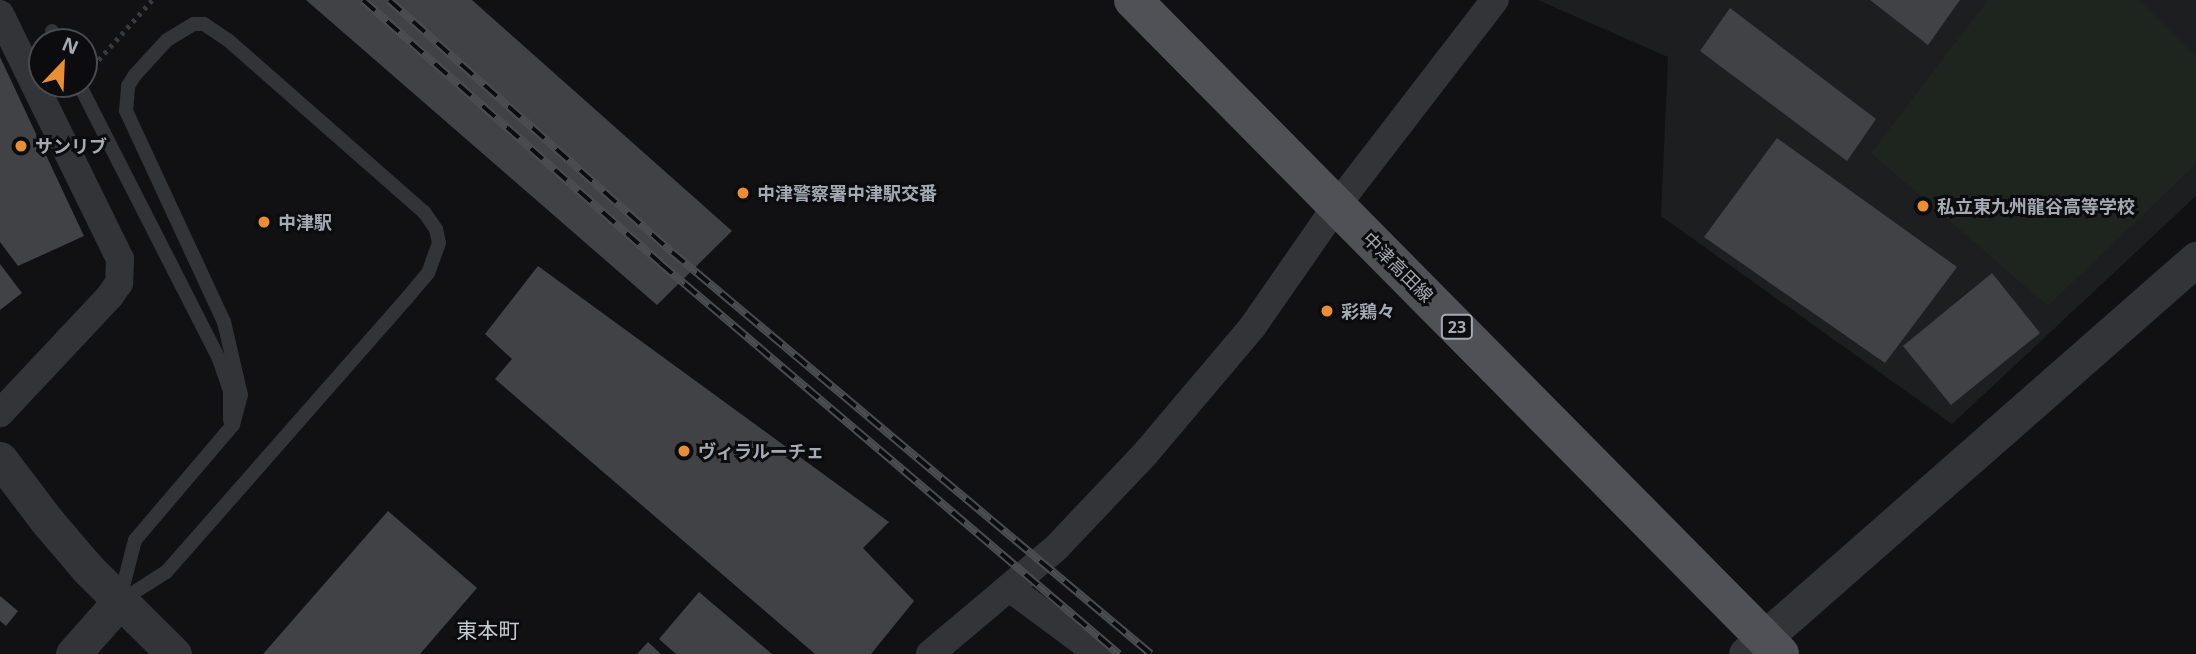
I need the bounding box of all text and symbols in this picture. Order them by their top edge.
north arrow [28,28,98,98]
text: N [58,31,83,60]
place label: サンリブ [35,135,107,157]
marker: サンリブ [13,138,29,154]
place label: 中津警察署中津駅交番 [757,182,937,204]
marker: 中津警察署中津駅交番 [735,185,751,201]
place label: 私立東九州龍谷高等学校 [1937,195,2135,217]
marker: 私立東九州龍谷高等学校 [1915,198,1931,214]
place label: 中津駅 [278,211,332,233]
marker: 中津駅 [256,214,272,230]
street label: 中津高田線 [1359,228,1437,306]
place label: 彩鶏々 [1341,300,1395,322]
marker: 彩鶏々 [1319,303,1335,319]
road number: 23 [1440,314,1474,340]
place label: ヴィラルーチェ [698,440,824,462]
marker: ヴィラルーチェ [676,443,692,459]
district label: 東本町 [457,617,519,643]

